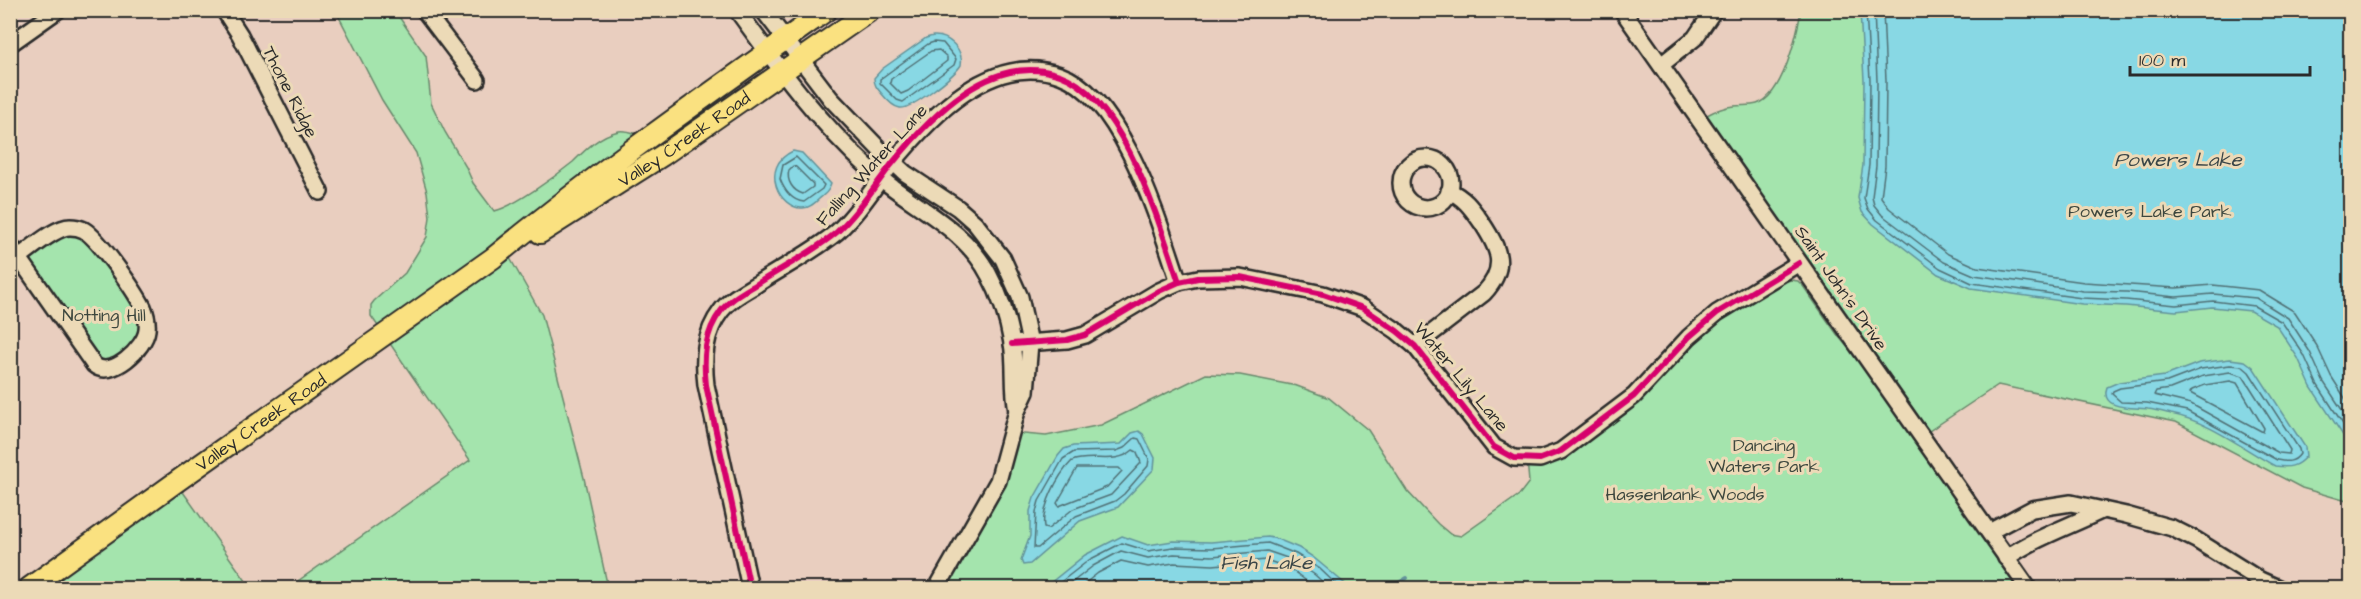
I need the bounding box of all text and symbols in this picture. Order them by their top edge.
scale bar [2130,39,2310,77]
street label: Thone Ridge [255,42,324,143]
text: 100 m [2139,48,2185,73]
street label: Valley Creek Road [613,85,755,193]
street label: Falling Water Lane [810,98,934,232]
water label: Powers Lake [2114,146,2243,174]
park label: Powers Lake Park [2068,199,2232,224]
street label: Saint John's Drive [1789,221,1894,356]
park label: Notting Hill [62,303,146,329]
street label: Water Lily Lane [1407,317,1514,438]
street label: Valley Creek Road [190,367,331,477]
park label: Dancing Waters Park [1709,433,1819,479]
park label: Hassenbank Woods [1606,482,1764,507]
water label: Fish Lake [1220,549,1313,577]

